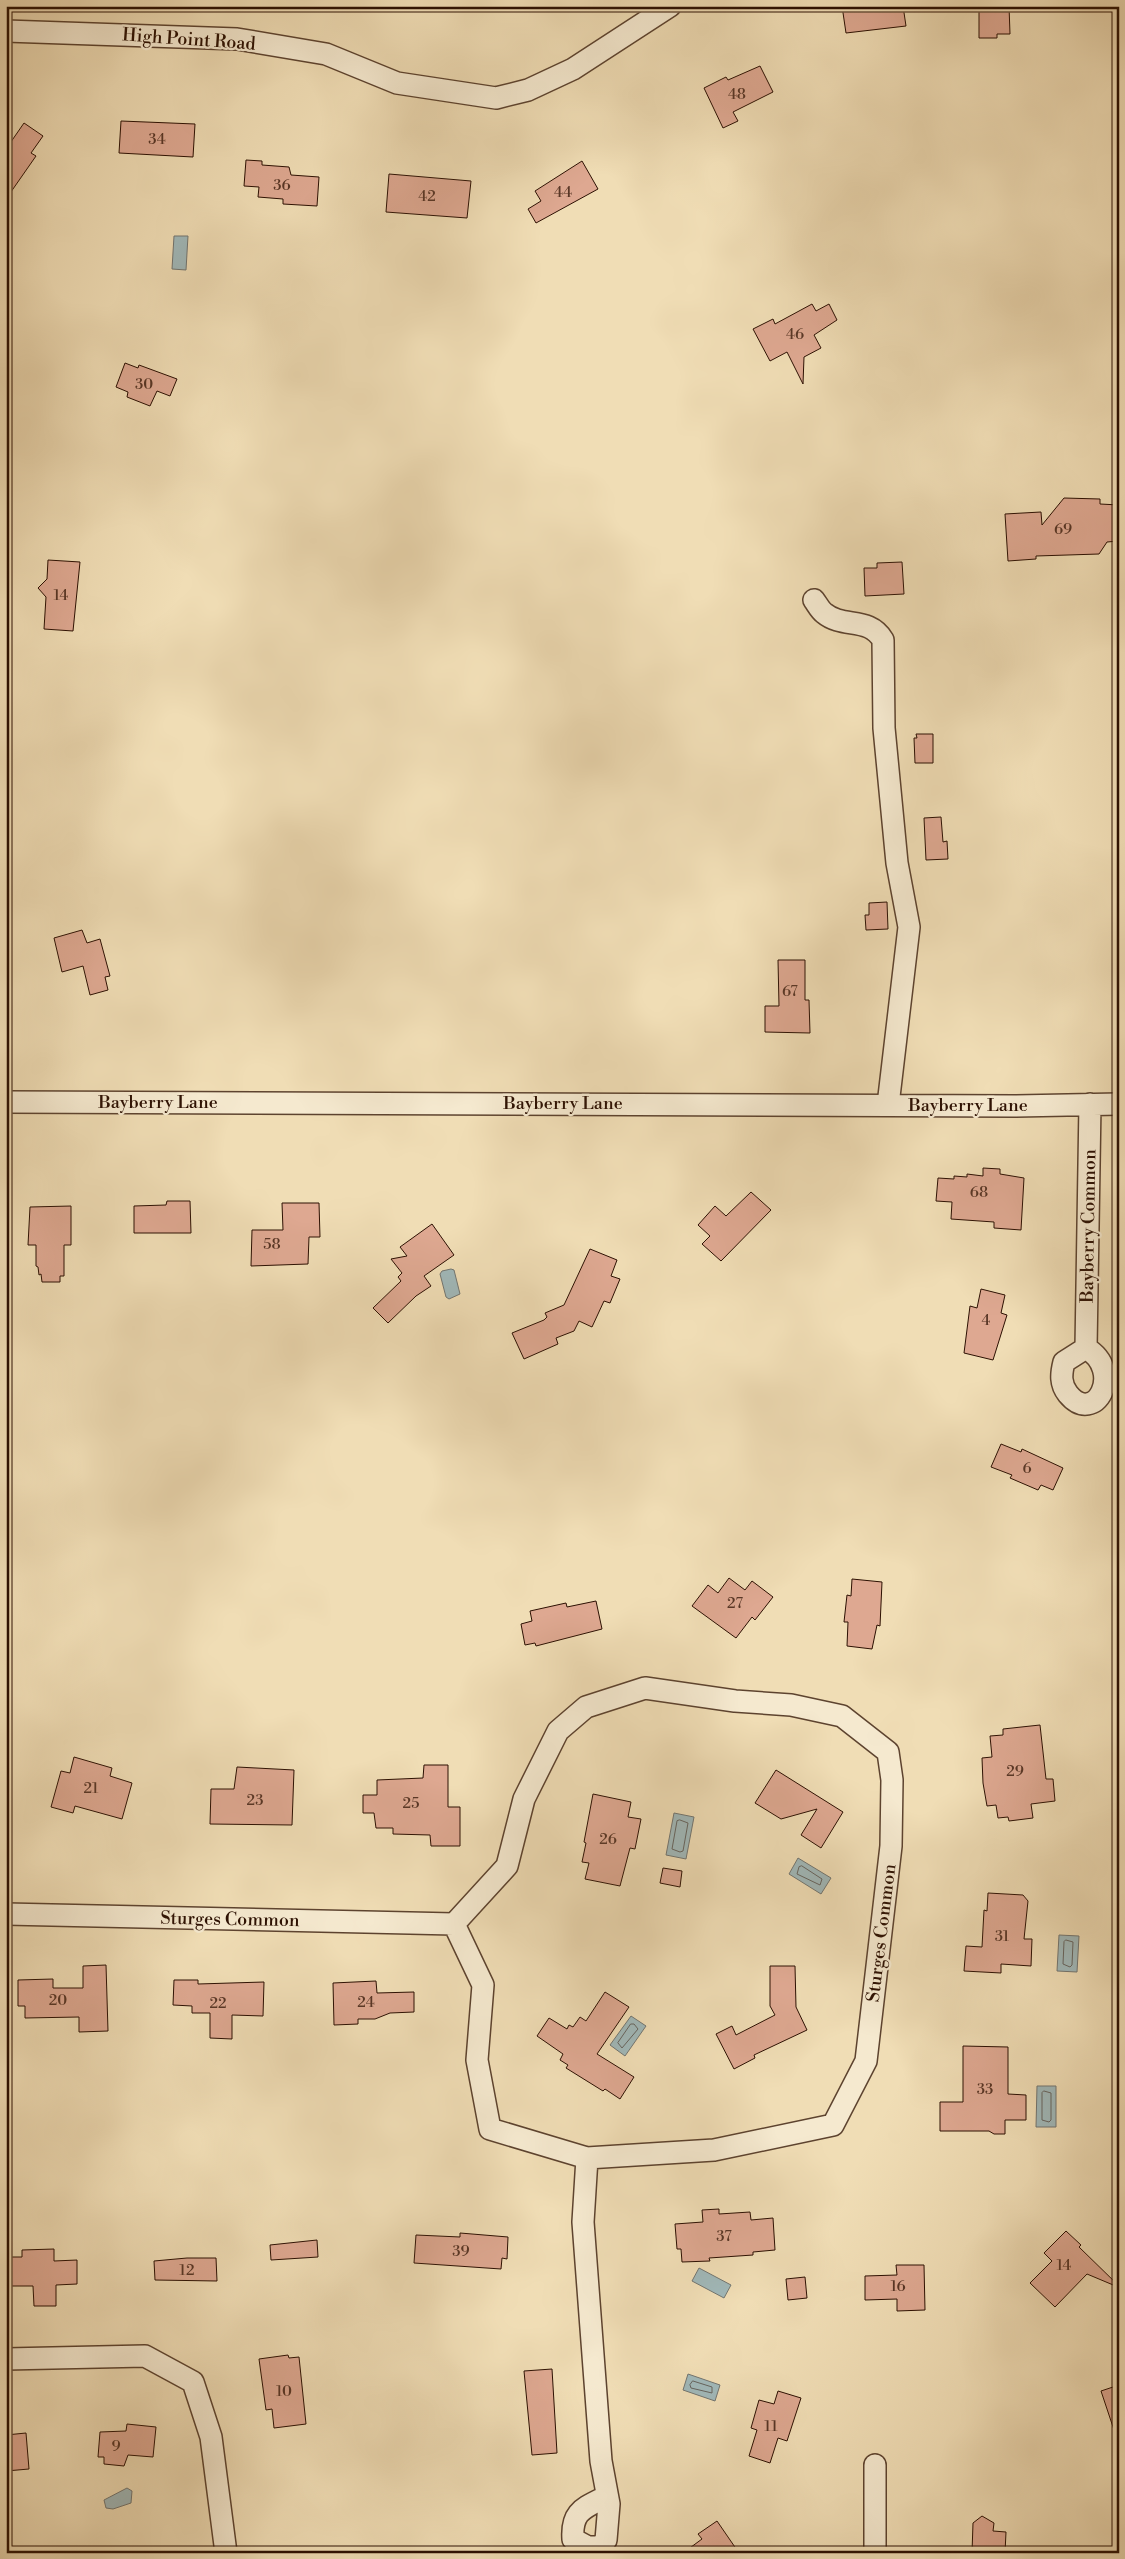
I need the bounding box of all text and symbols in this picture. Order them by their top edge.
street label: High Point Road [121,23,257,56]
house number: 48 [728,85,746,104]
house number: 34 [148,130,166,149]
house number: 36 [273,176,291,195]
house number: 44 [554,183,572,202]
house number: 42 [418,187,436,206]
house number: 46 [786,325,804,344]
house number: 30 [135,375,153,394]
house number: 69 [1054,520,1072,539]
house number: 14 [54,586,68,605]
house number: 67 [782,982,798,1001]
street label: Bayberry Lane [97,1091,218,1114]
street label: Bayberry Lane [502,1092,623,1115]
street label: Bayberry Lane [907,1094,1028,1117]
street label: Bayberry Common [1076,1149,1101,1304]
house number: 68 [970,1183,988,1202]
house number: 58 [263,1235,281,1254]
house number: 4 [982,1311,991,1330]
house number: 6 [1022,1459,1032,1478]
house number: 27 [727,1594,743,1613]
house number: 29 [1006,1762,1024,1781]
house number: 21 [83,1779,99,1798]
house number: 23 [247,1791,263,1810]
house number: 25 [403,1794,419,1813]
house number: 26 [599,1830,617,1849]
street label: Sturges Common [862,1862,901,2004]
street label: Sturges Common [160,1907,300,1932]
house number: 31 [995,1927,1010,1946]
house number: 20 [49,1991,67,2010]
house number: 24 [357,1993,375,2012]
house number: 22 [209,1994,227,2013]
house number: 33 [977,2080,993,2099]
house number: 37 [716,2227,732,2246]
house number: 39 [452,2242,470,2261]
house number: 14 [1057,2256,1071,2275]
house number: 12 [179,2261,195,2280]
house number: 16 [890,2277,906,2296]
house number: 10 [276,2382,292,2401]
house number: 11 [764,2417,778,2436]
house number: 9 [111,2437,121,2456]

